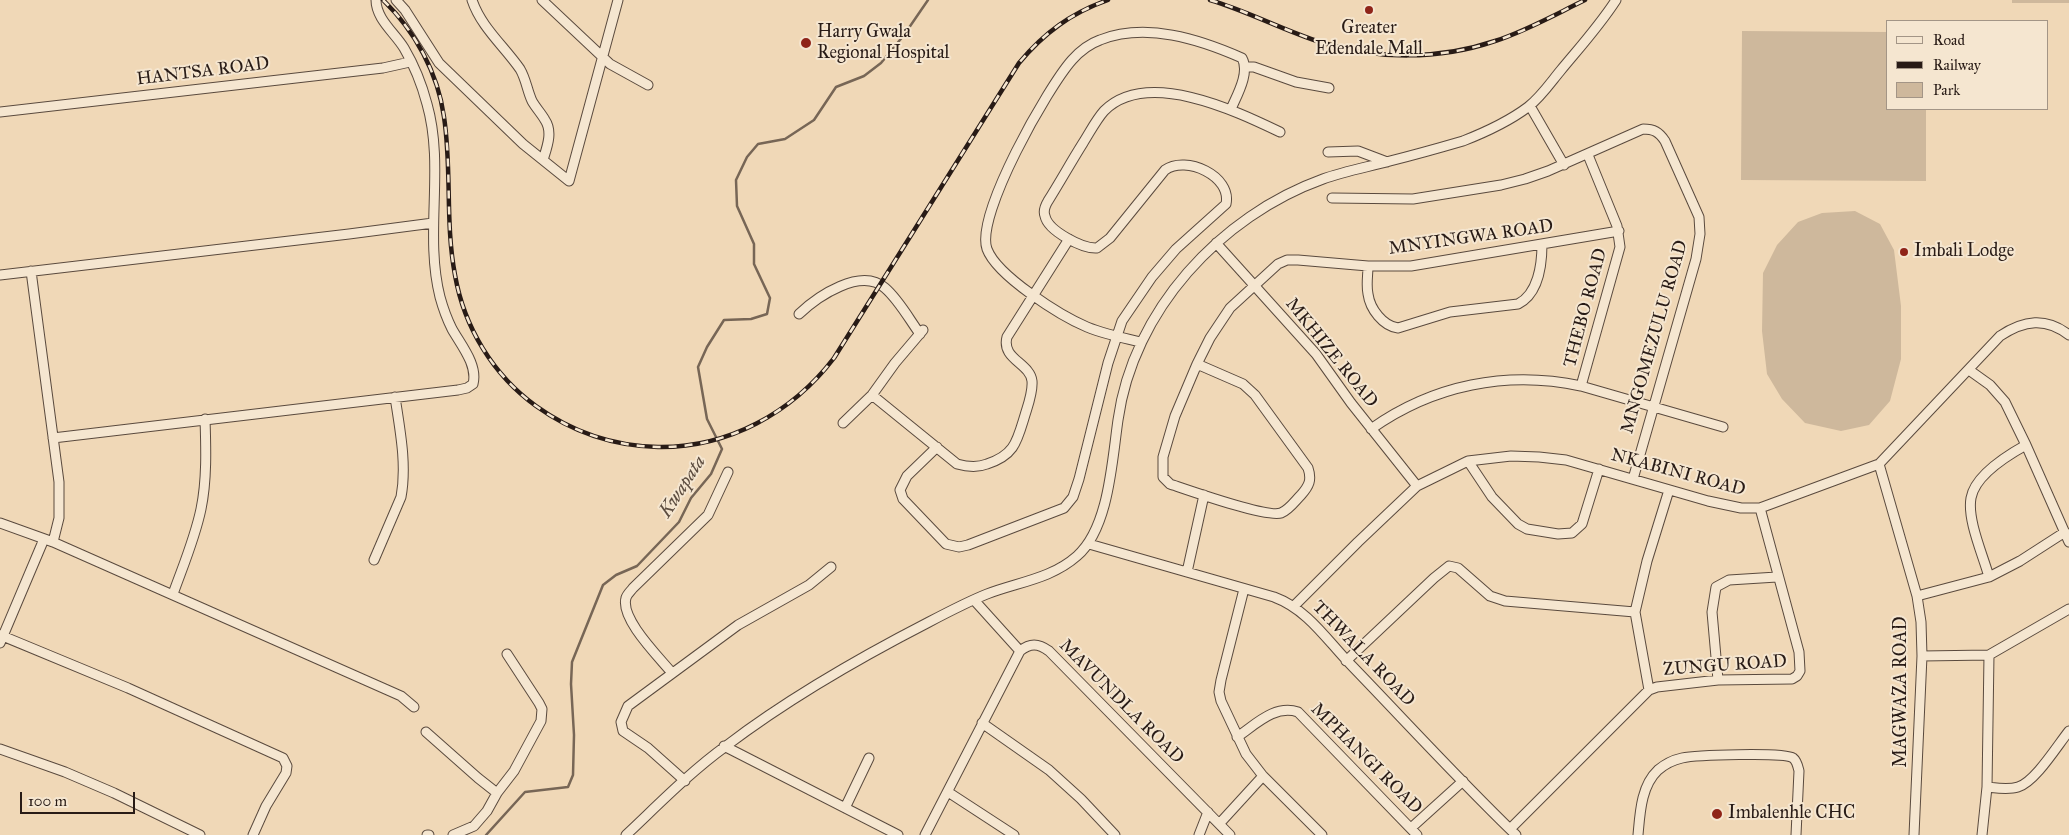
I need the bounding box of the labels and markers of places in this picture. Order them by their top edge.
marker: Greater Edendale Mall [1363,4,1375,16]
place label: Greater Edendale Mall [1315,18,1423,60]
place label: Harry Gwala Regional Hospital [817,22,949,64]
marker: Harry Gwala Regional Hospital [799,36,813,50]
place label: Imbali Lodge [1914,241,2014,263]
marker: Imbali Lodge [1898,246,1910,258]
place label: Imbalenhle CHC [1728,803,1855,825]
marker: Imbalenhle CHC [1710,807,1724,821]

